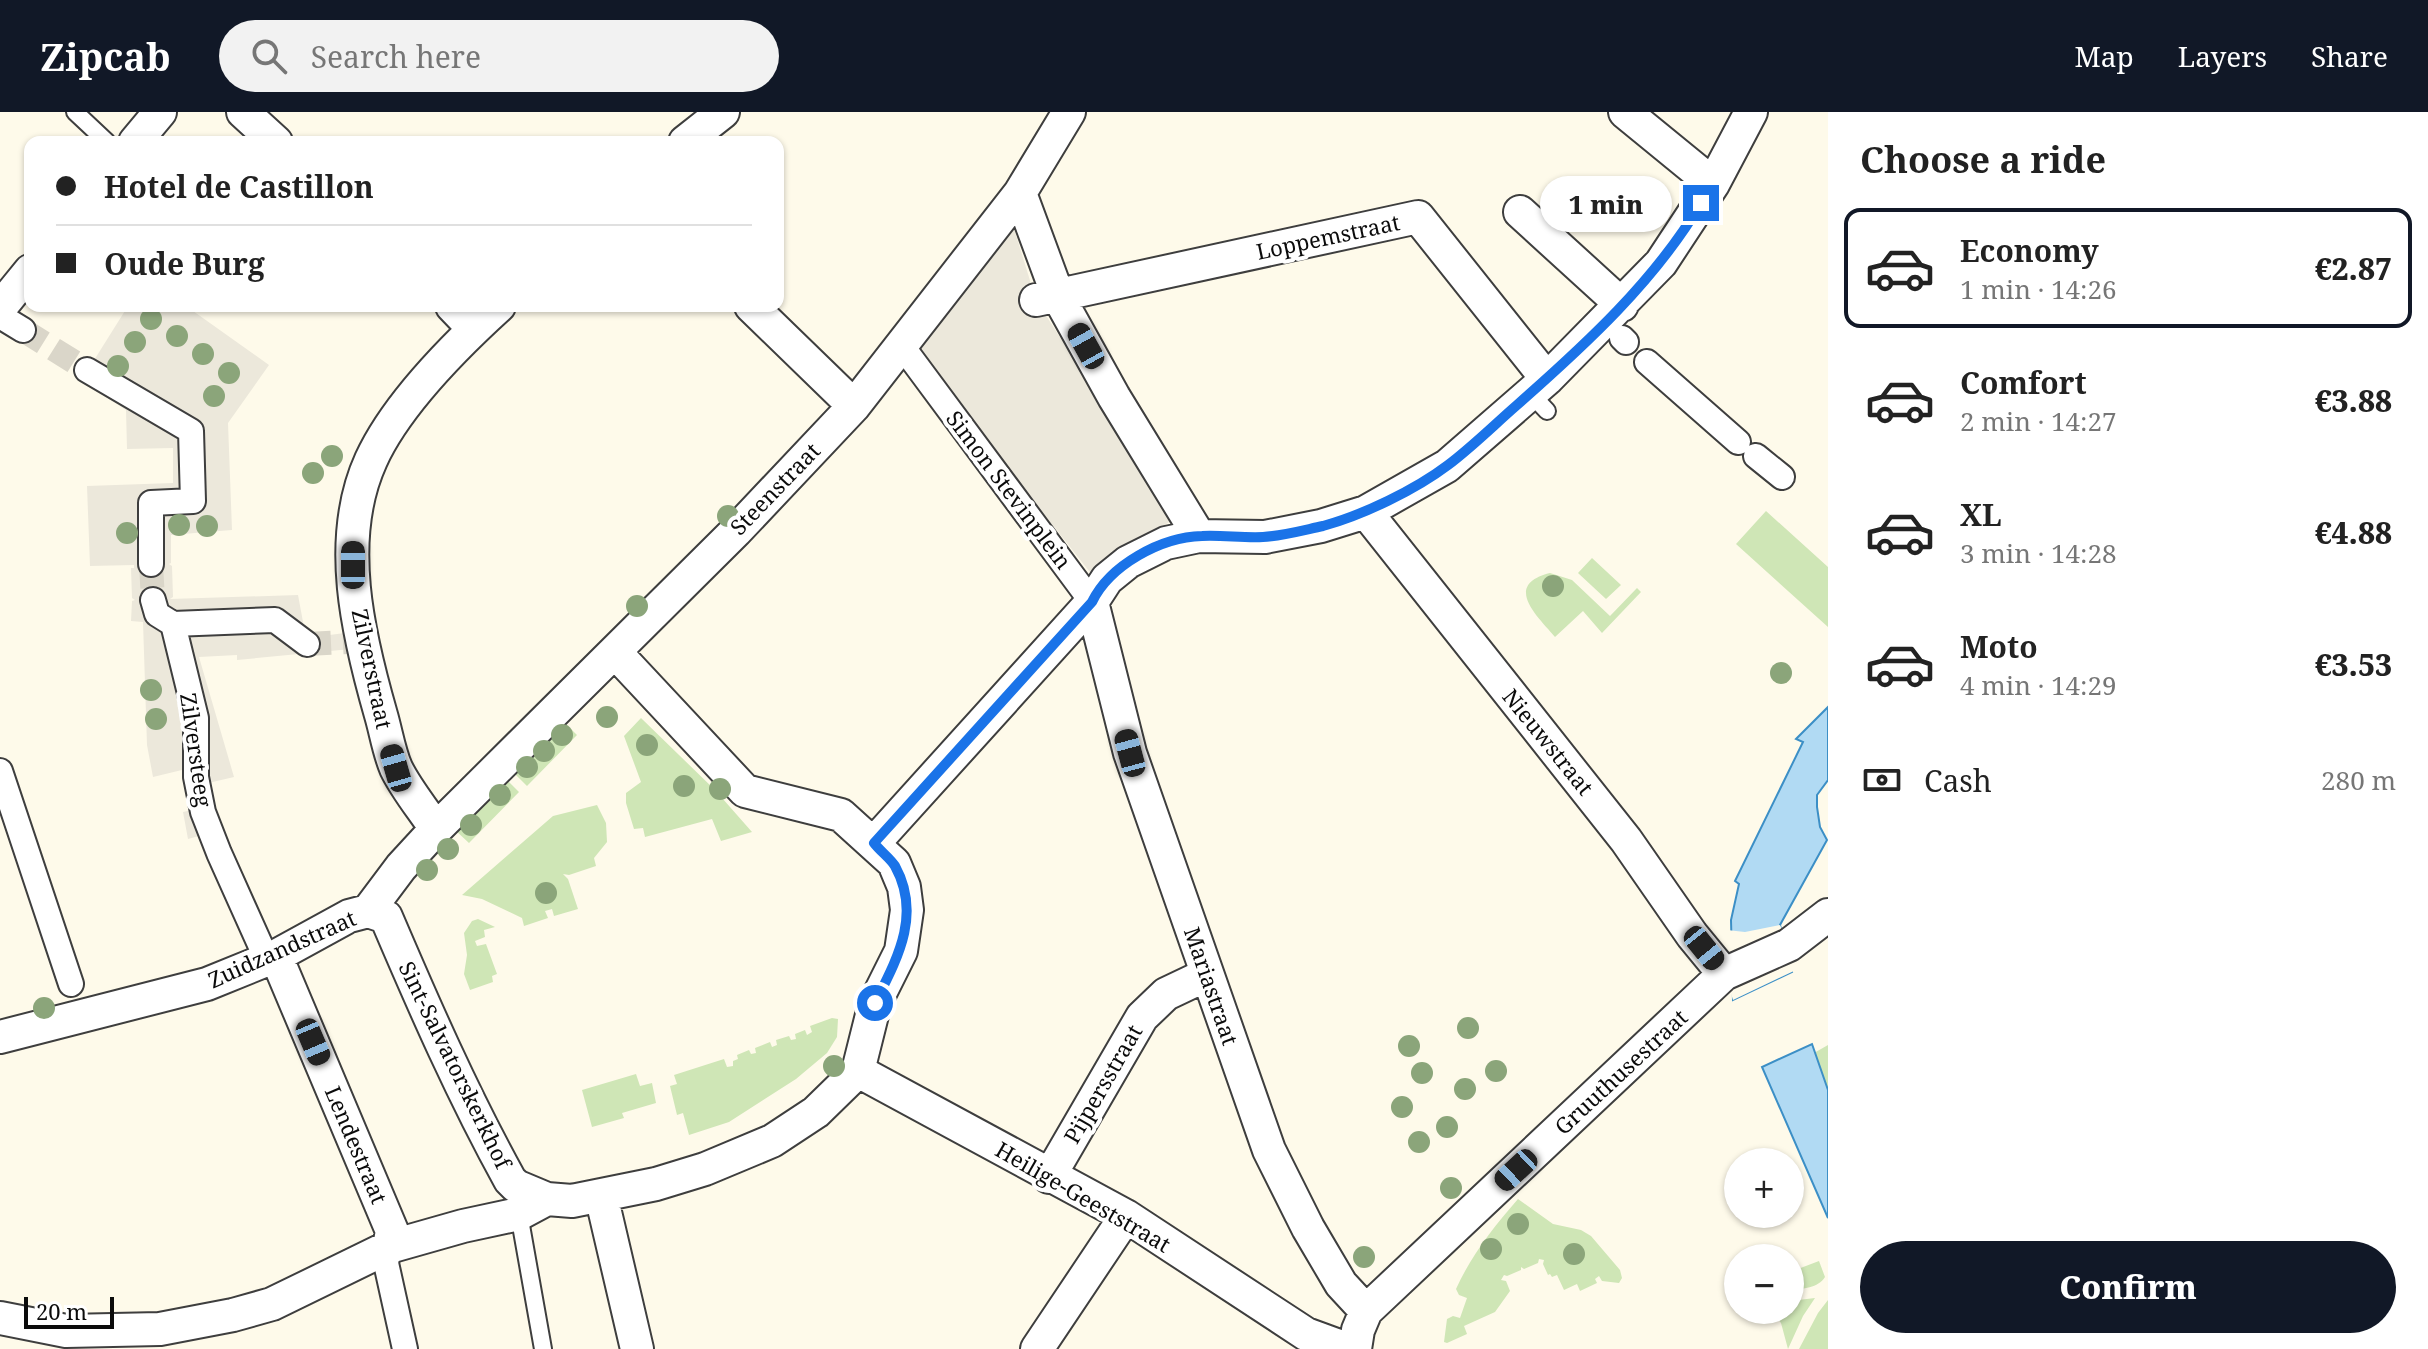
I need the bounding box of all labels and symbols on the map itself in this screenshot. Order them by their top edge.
callout: 1 min [1541,175,1673,231]
route end [1683,185,1719,221]
street label: Loppemstraat [1253,206,1403,266]
car [1064,319,1108,373]
street label: Simon Stevinplein [940,404,1079,575]
street label: Steenstraat [723,435,826,541]
car [341,541,365,589]
street label: Zilverstraat [346,606,400,732]
street label: Nieuwstraat [1497,682,1601,801]
street label: Zilversteeg [174,691,220,809]
car [1112,727,1148,779]
car [378,742,414,794]
street label: Zuidzandstraat [203,902,361,994]
car [1680,922,1728,974]
street label: Mariastraat [1178,923,1246,1049]
street label: Sint-Salvatorskerkhof [393,956,520,1175]
route start [857,985,893,1021]
street label: Gruuthusestraat [1547,1002,1693,1141]
car [293,1015,333,1069]
street label: Pijpersstraat [1056,1018,1148,1148]
street label: Lendestraat [319,1081,395,1208]
street label: Heilige-Geeststraat [990,1134,1177,1259]
car [1490,1145,1542,1195]
scale bar [24,1293,114,1329]

